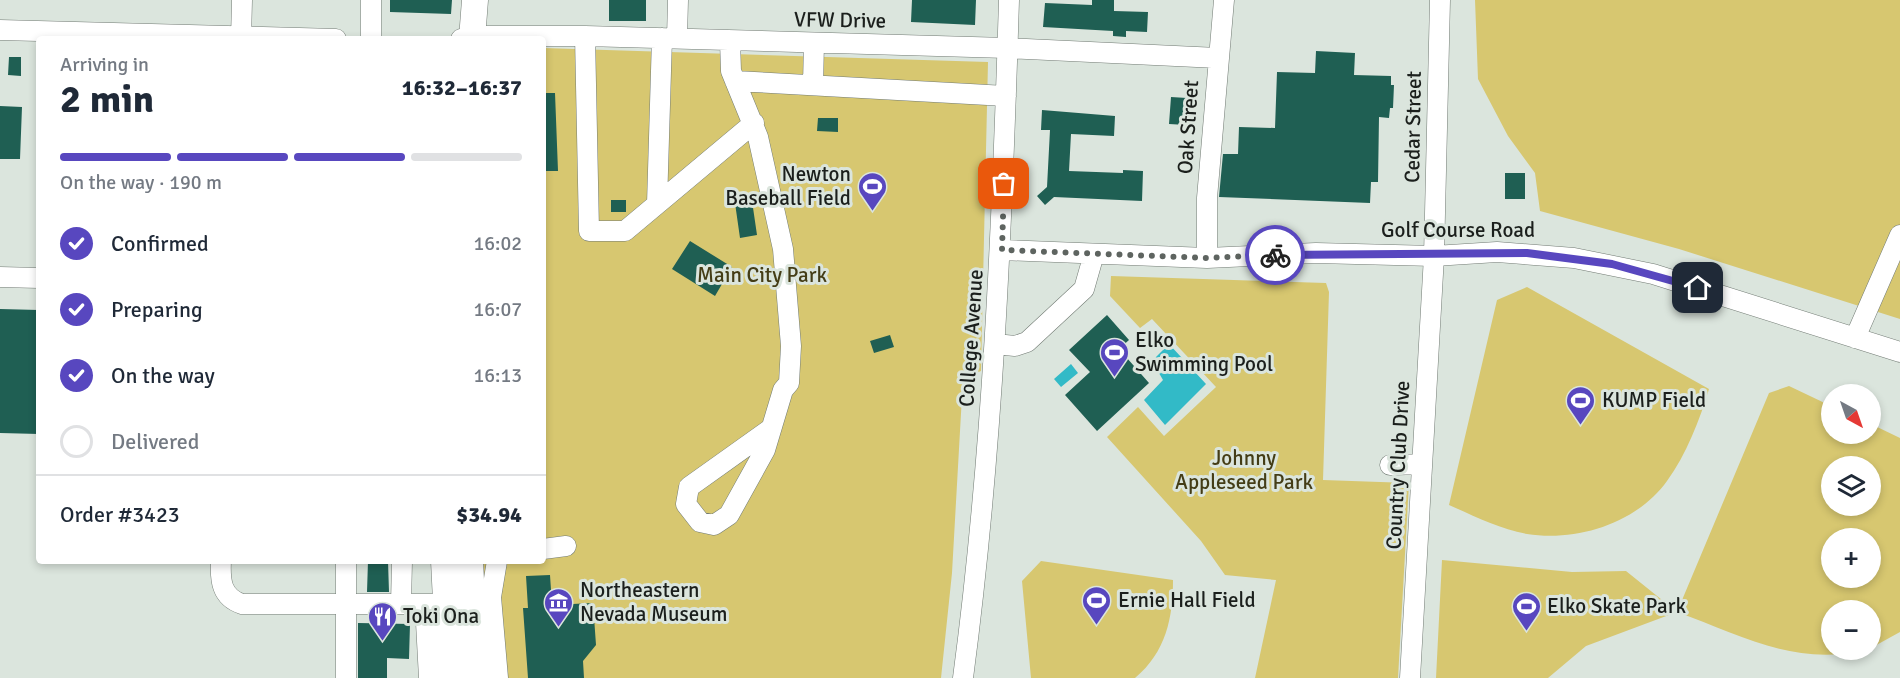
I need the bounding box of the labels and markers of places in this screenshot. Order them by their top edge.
pin [978,158,1029,209]
place label: Newton Baseball Field [725,161,851,211]
sports icon: Newton Baseball Field [856,170,888,212]
pin [1672,262,1723,313]
place label: Elko Swimming Pool [1135,327,1273,377]
sports icon: Elko Swimming Pool [1098,336,1130,378]
sports icon: KUMP Field [1565,384,1597,426]
place label: KUMP Field [1602,387,1706,413]
place label: Northeastern Nevada Museum [580,577,727,627]
sports icon: Ernie Hall Field [1081,584,1113,626]
museum icon: Northeastern Nevada Museum [543,586,575,628]
place label: Ernie Hall Field [1118,587,1256,613]
sports icon: Elko Skate Park [1510,590,1542,632]
place label: Elko Skate Park [1547,593,1686,619]
restaurant icon: Toki Ona [366,600,398,642]
place label: Toki Ona [403,603,479,629]

